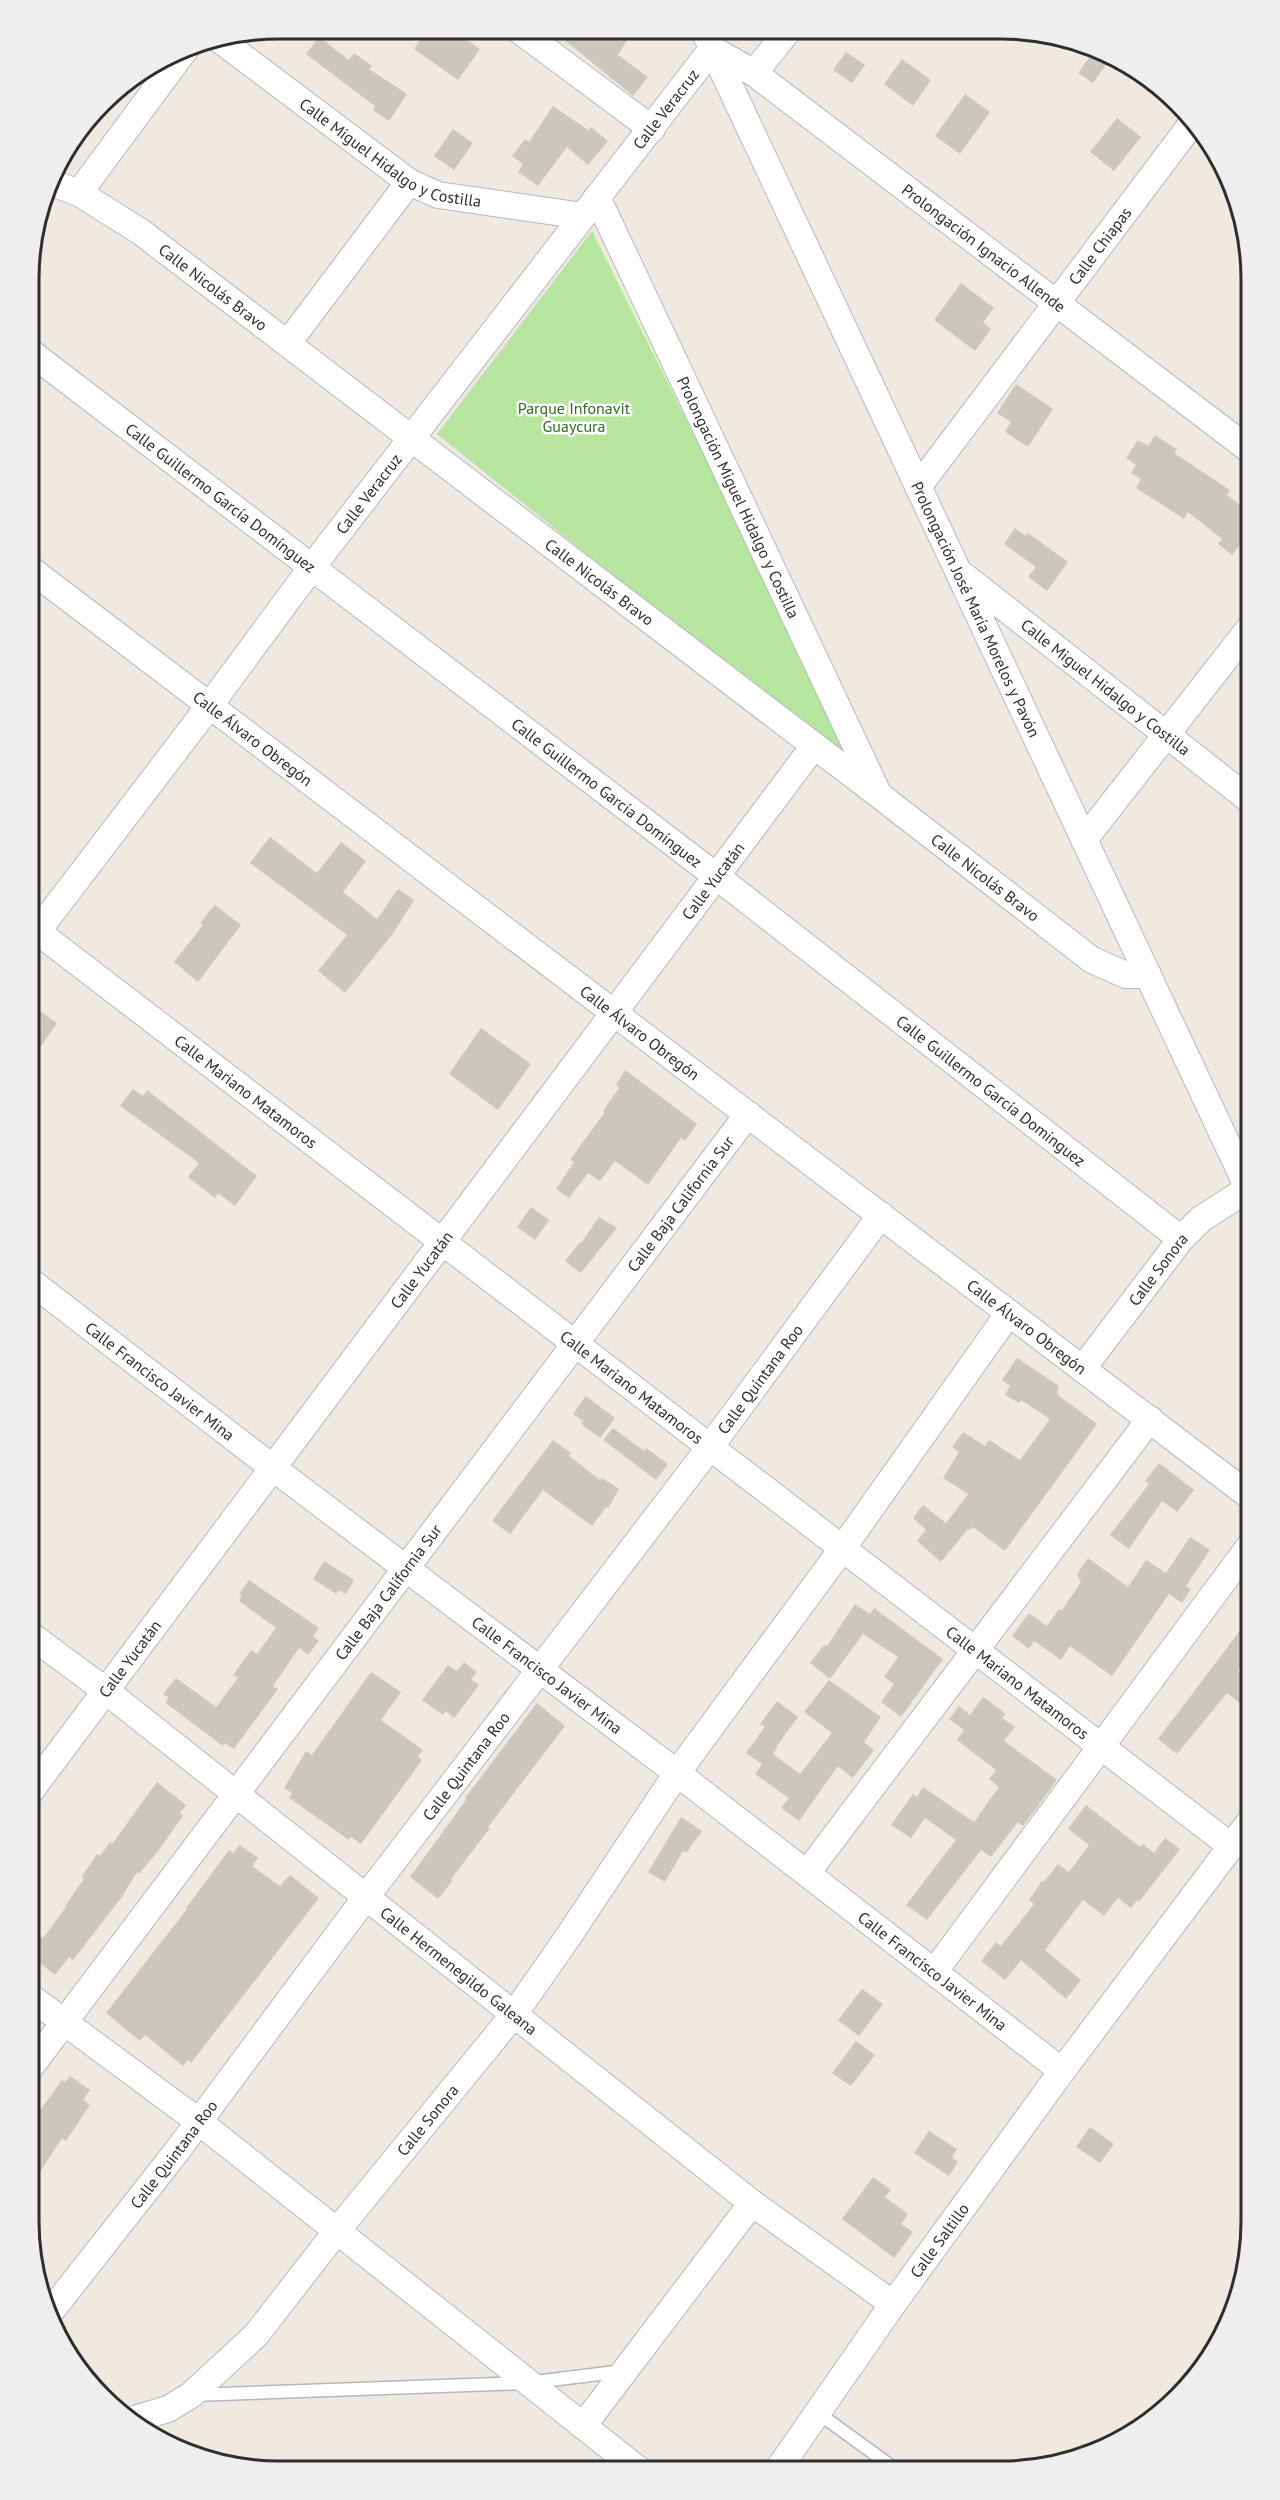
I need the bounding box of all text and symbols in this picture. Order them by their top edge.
street label: Calle Veracruz [628,65,703,153]
street label: Calle Miguel Hidalgo y Costilla [296,93,483,211]
street label: Prolongación Ignacio Allende [898,179,1070,316]
street label: Calle Chiapas [1064,203,1136,289]
street label: Calle Nicolás Bravo [155,239,272,335]
street label: Prolongación Miguel Hidalgo y Costilla [673,373,804,621]
park label: Parque Infonavit Guaycura [518,398,631,436]
street label: Calle Guillermo García Domínguez [121,419,320,577]
street label: Calle Veracruz [331,450,406,538]
street label: Prolongación José María Morelos y Pavón [907,478,1045,740]
street label: Calle Nicolás Bravo [541,534,658,630]
street label: Calle Miguel Hidalgo y Costilla [1017,615,1194,760]
street label: Calle Álvaro Obregón [189,687,317,790]
street label: Calle Guillermo García Domínguez [508,714,706,872]
street label: Calle Nicolás Bravo [927,829,1043,926]
street label: Calle Yucatán [677,838,748,924]
street label: Calle Álvaro Obregón [576,981,704,1084]
street label: Calle Guillermo García Domínguez [892,1011,1089,1171]
street label: Calle Mariano Matamoros [170,1030,322,1153]
street label: Calle Baja California Sur [623,1131,738,1276]
street label: Calle Yucatán [386,1227,457,1312]
street label: Calle Sonora [1124,1228,1192,1310]
street label: Calle Álvaro Obregón [963,1275,1091,1378]
street label: Calle Francisco Javier Mina [81,1317,239,1445]
street label: Calle Quintana Roo [713,1320,807,1438]
street label: Calle Mariano Matamoros [556,1326,707,1448]
street label: Calle Baja California Sur [330,1520,446,1664]
street label: Calle Francisco Javier Mina [468,1612,626,1738]
street label: Calle Yucatán [94,1616,165,1701]
street label: Calle Mariano Matamoros [942,1621,1093,1744]
street label: Calle Quintana Roo [418,1708,514,1824]
street label: Calle Hermenegildo Galeana [376,1902,541,2039]
street label: Calle Francisco Javier Mina [854,1907,1011,2035]
street label: Calle Sonora [392,2080,463,2160]
street label: Calle Quintana Roo [126,2096,222,2213]
street label: Calle Saltillo [905,2199,973,2282]

